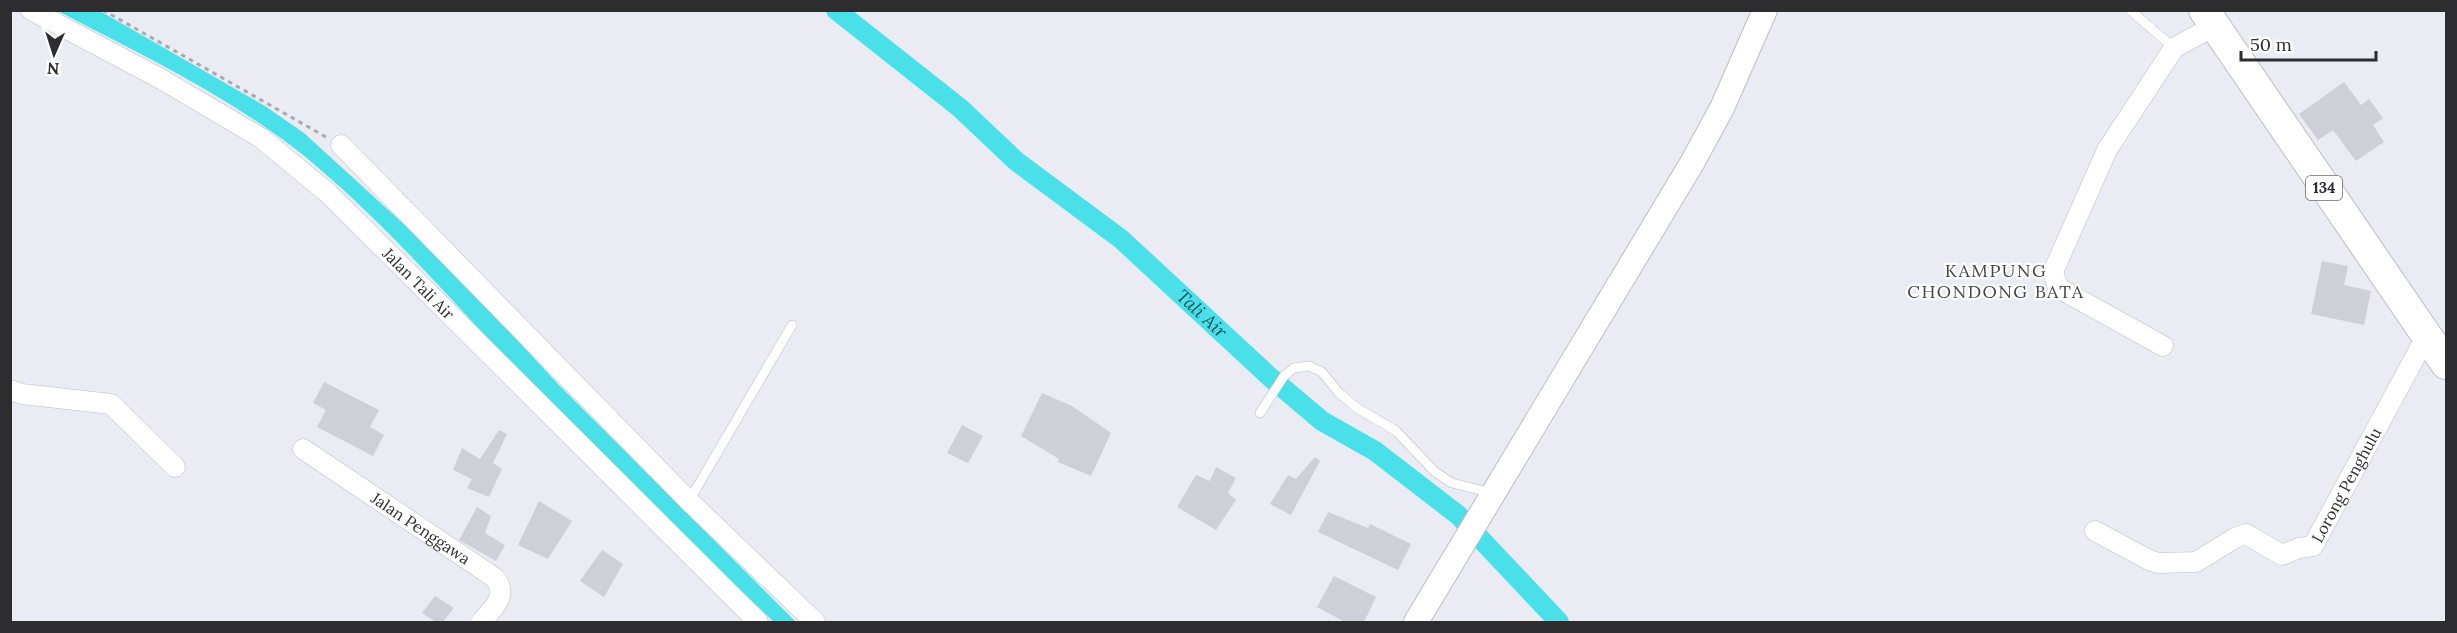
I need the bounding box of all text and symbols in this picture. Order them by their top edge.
north arrow [24,24,84,84]
scale bar [2241,24,2376,62]
text: 50 m [2250,33,2292,56]
text: N [47,59,60,79]
road number: 134 [2306,176,2342,200]
street label: Jalan Tali Air [378,243,459,323]
district label: KAMPUNG CHONDONG BATA [1907,259,2085,303]
water label: Tali Air [1172,284,1233,343]
street label: Lorong Penghulu [2307,423,2385,546]
street label: Jalan Penggawa [367,487,474,569]

